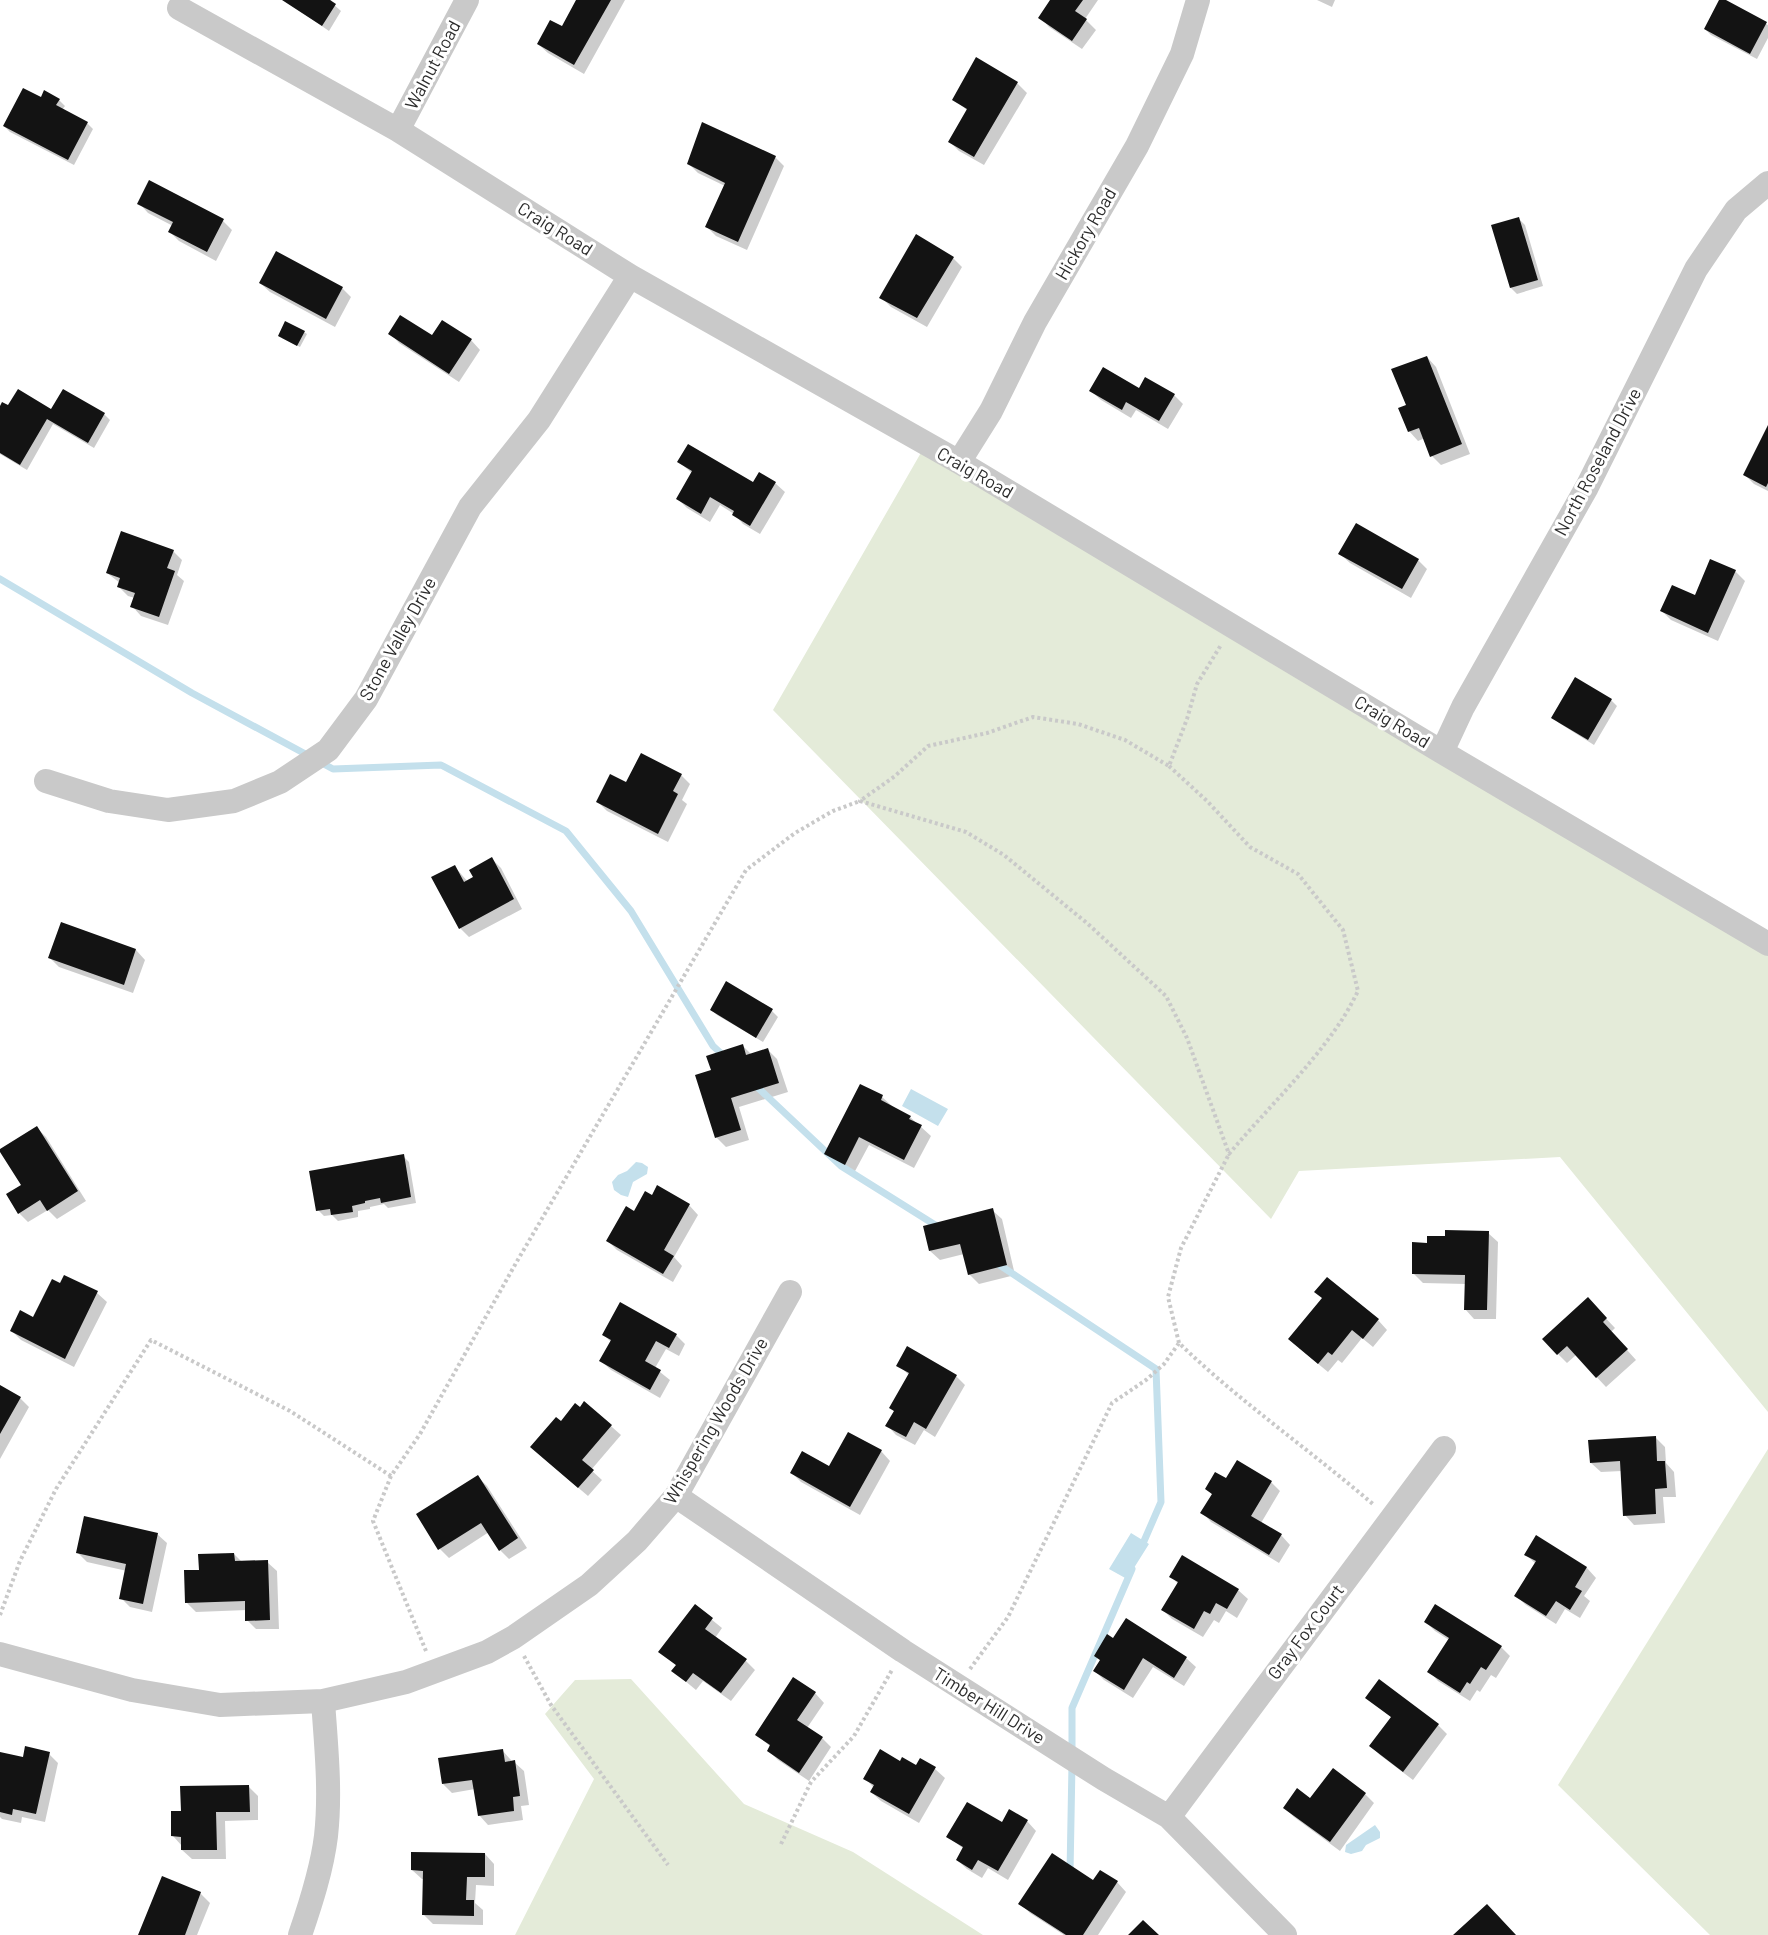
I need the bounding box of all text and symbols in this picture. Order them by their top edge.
street label: Walnut Road [399,16,465,113]
street label: Hickory Road [1050,183,1120,284]
street label: Craig Road [514,196,597,260]
street label: North Roseland Drive [1549,384,1645,539]
street label: Craig Road [934,442,1017,503]
street label: Stone Valley Drive [354,573,440,704]
street label: Craig Road [1351,690,1434,752]
street label: Whispering Woods Drive [658,1333,772,1508]
street label: Gray Fox Court [1262,1579,1348,1683]
street label: Timber Hill Drive [930,1662,1049,1748]

